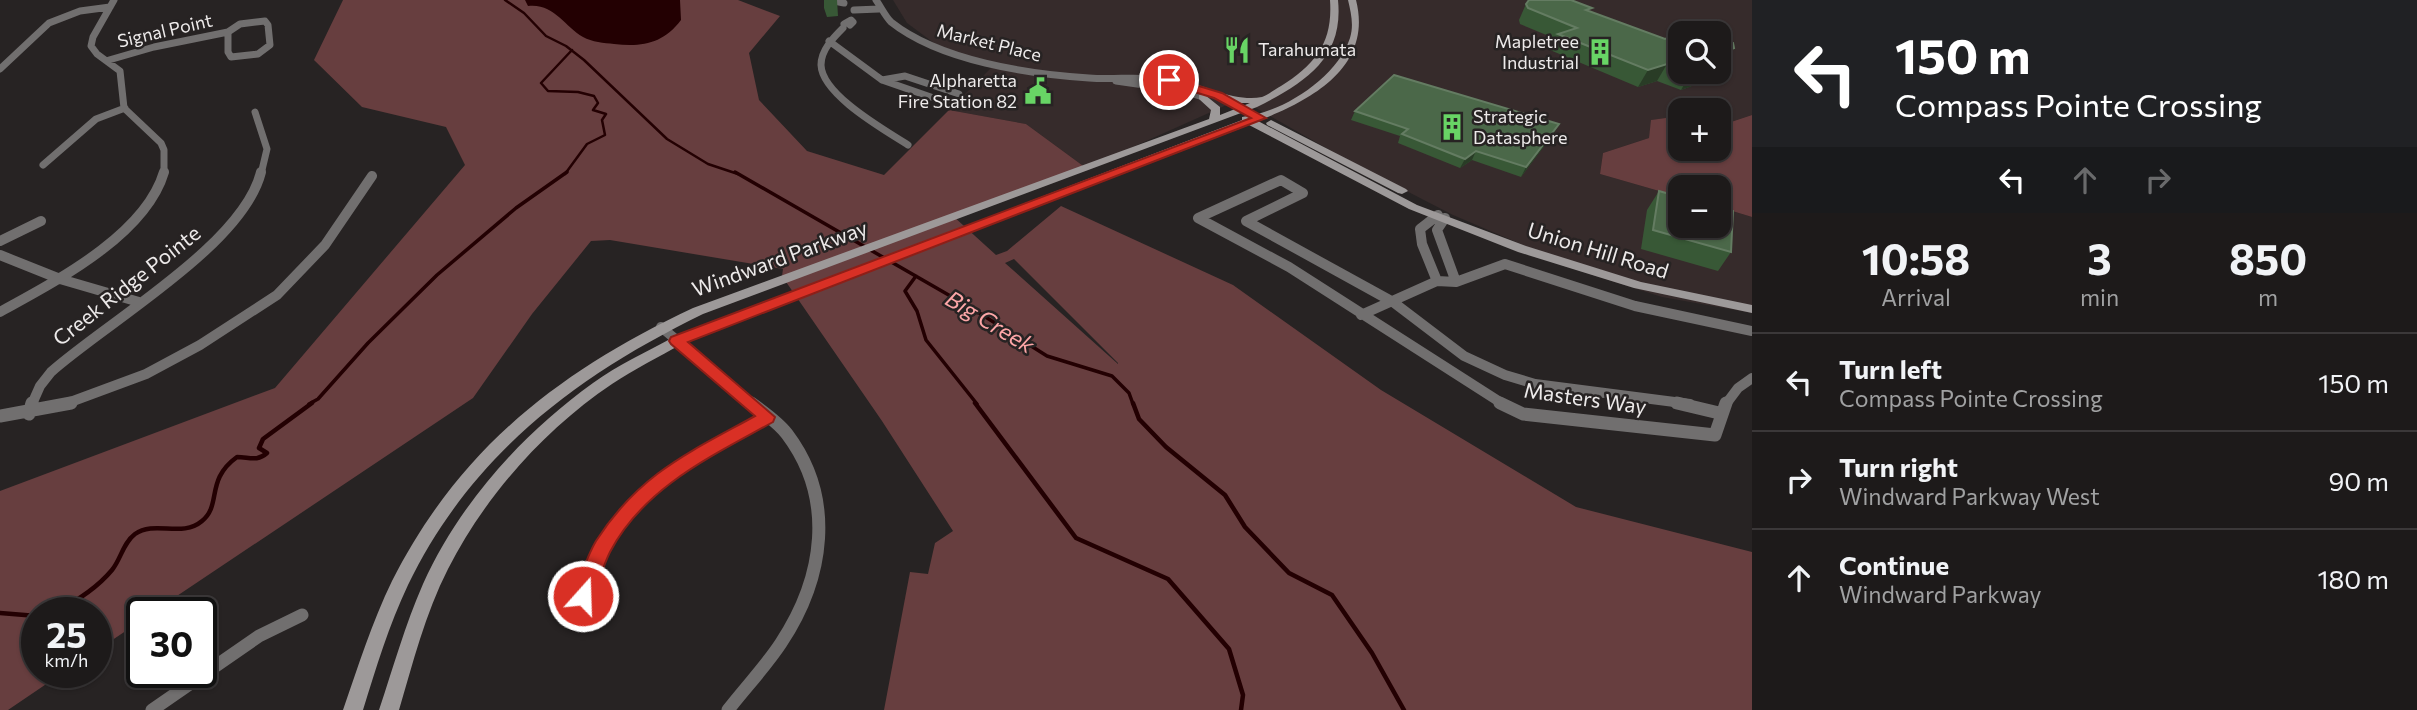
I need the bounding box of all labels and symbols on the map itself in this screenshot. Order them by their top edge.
street label: Signal Point [115,8,214,52]
street label: Market Place [935,18,1044,66]
place label: Mapletree Industrial [1495,30,1579,73]
restaurant icon: Tarahumata [1222,35,1252,65]
building icon: Mapletree Industrial [1585,37,1615,67]
place label: Tarahumata [1258,38,1356,60]
pin [1139,50,1199,110]
place label: Alpharetta Fire Station 82 [898,69,1017,112]
public building icon: Alpharetta Fire Station 82 [1023,76,1053,106]
place label: Strategic Datasphere [1473,105,1568,148]
building icon: Strategic Datasphere [1437,112,1467,142]
street label: Windward Parkway [688,214,871,301]
street label: Union Hill Road [1525,216,1672,283]
street label: Creek Ridge Pointe [47,220,205,350]
water label: Big Creek [941,284,1041,359]
street label: Masters Way [1522,377,1648,419]
position arrow [546,559,620,633]
speed limit sign: 30 [126,597,217,688]

